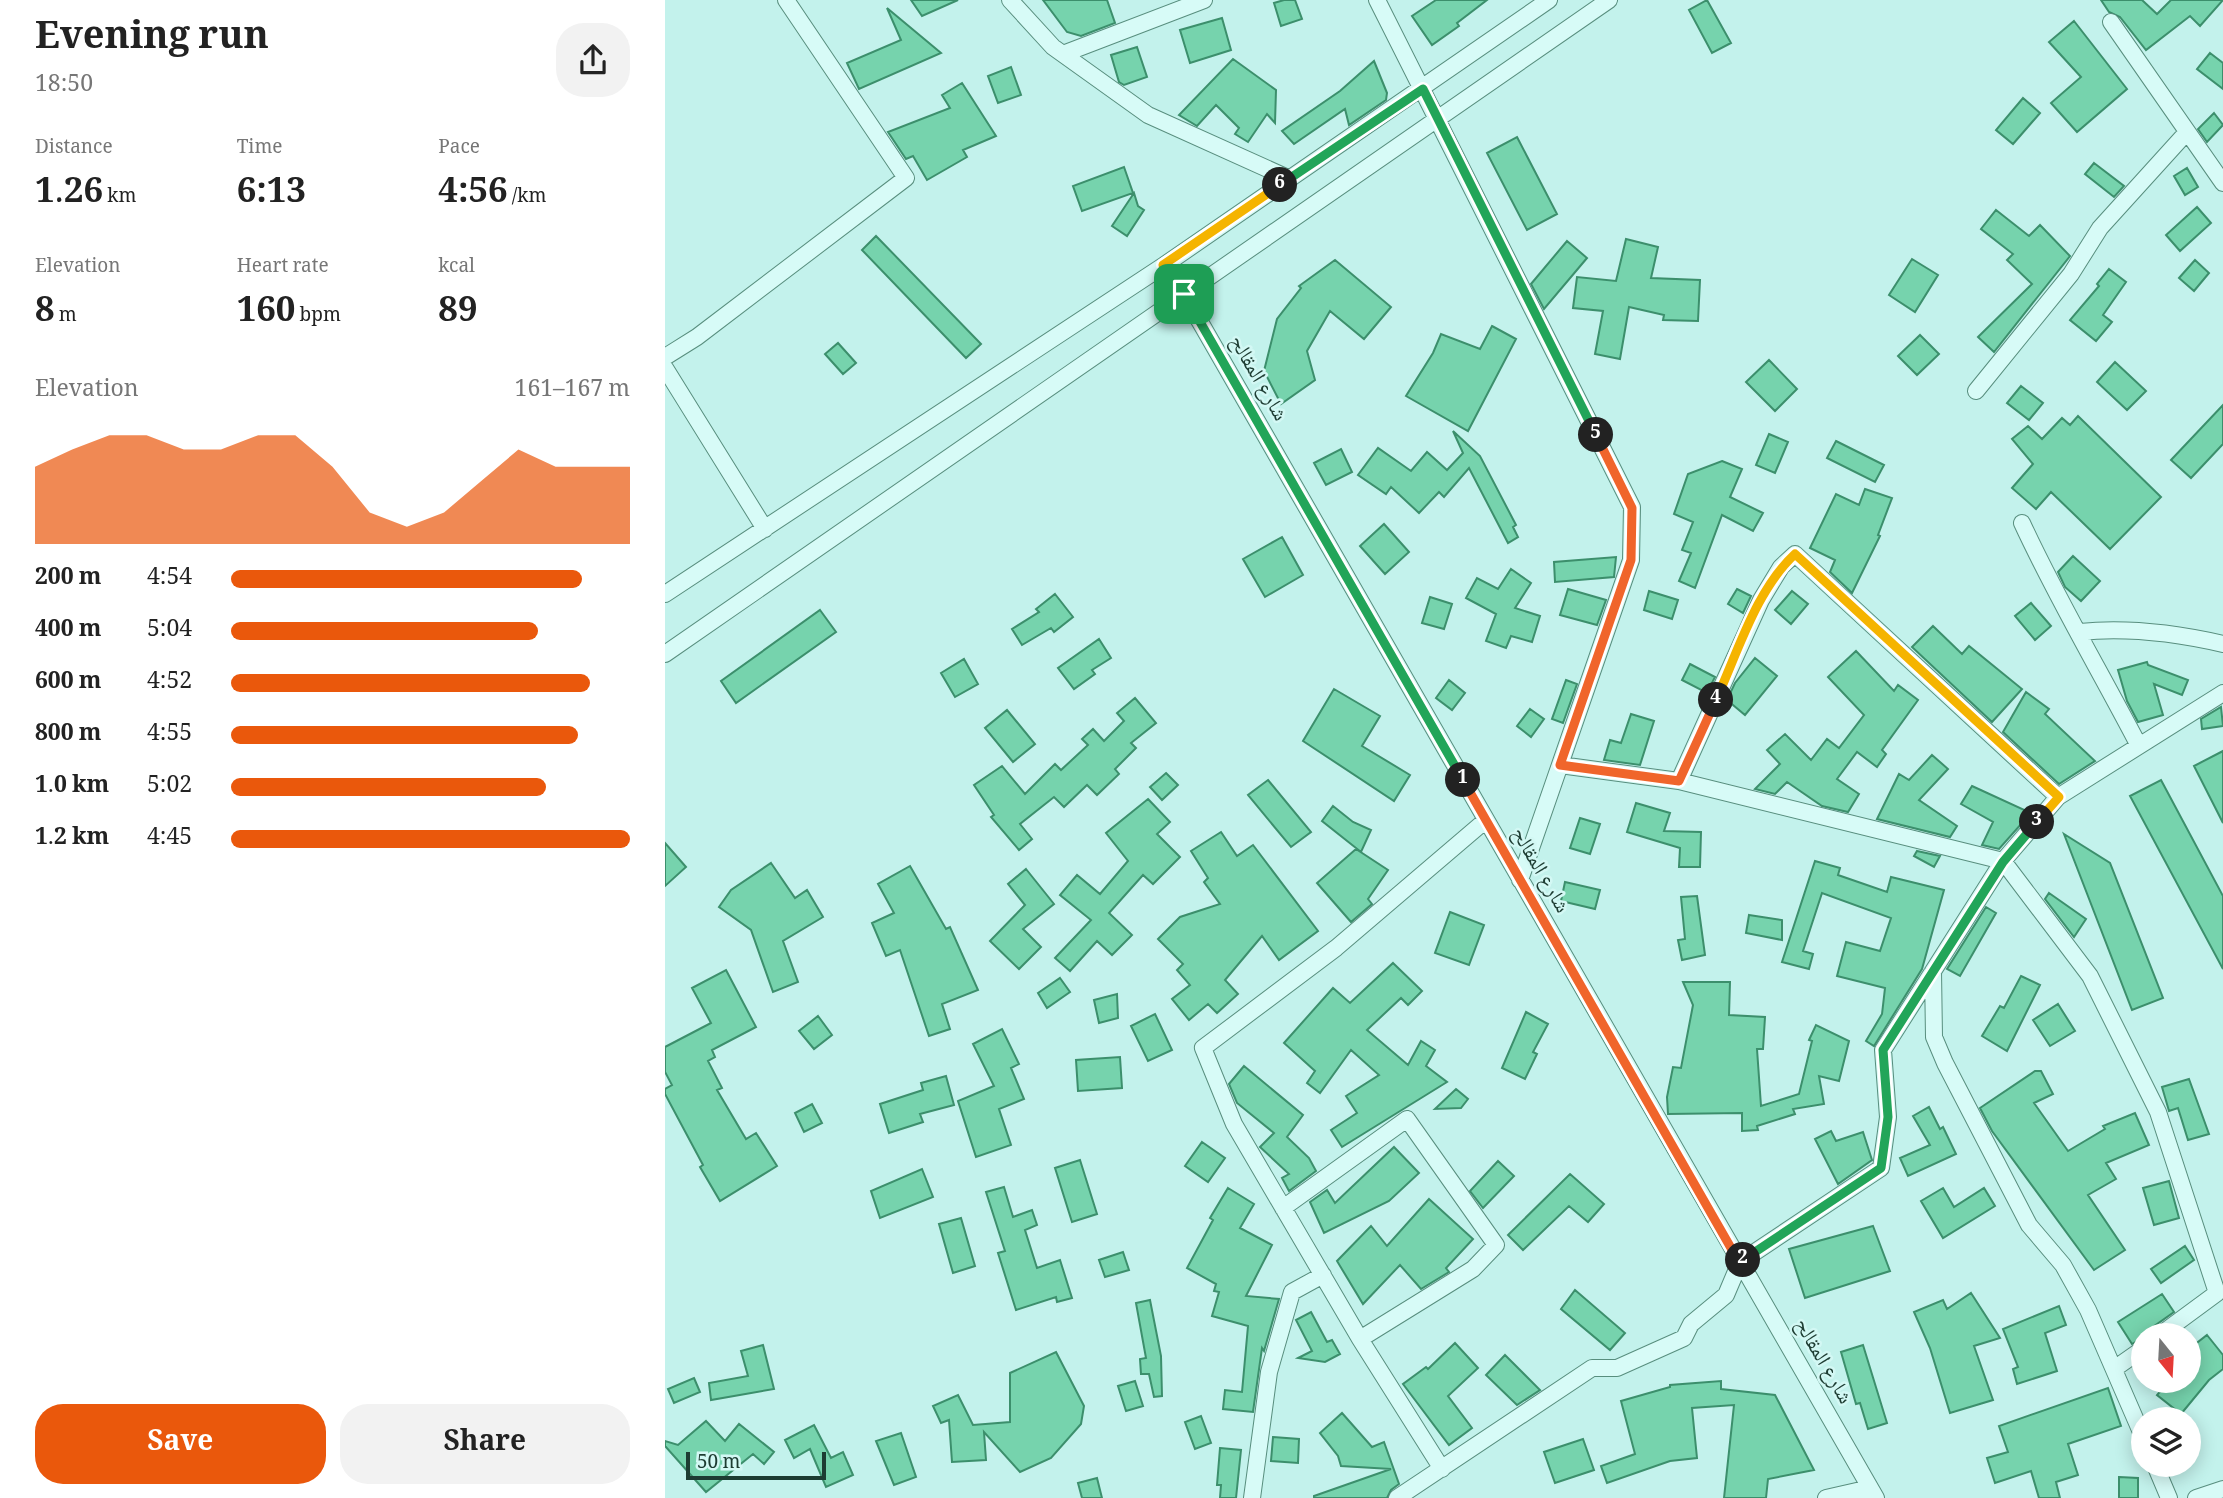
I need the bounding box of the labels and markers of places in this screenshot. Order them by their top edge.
pin: 6 [1263,168,1297,202]
pin [1154,264,1214,324]
pin: 5 [1579,418,1613,452]
pin: 4 [1699,682,1733,718]
pin: 1 [1445,762,1481,798]
pin: 3 [2019,804,2055,840]
pin: 2 [1725,1242,1761,1278]

